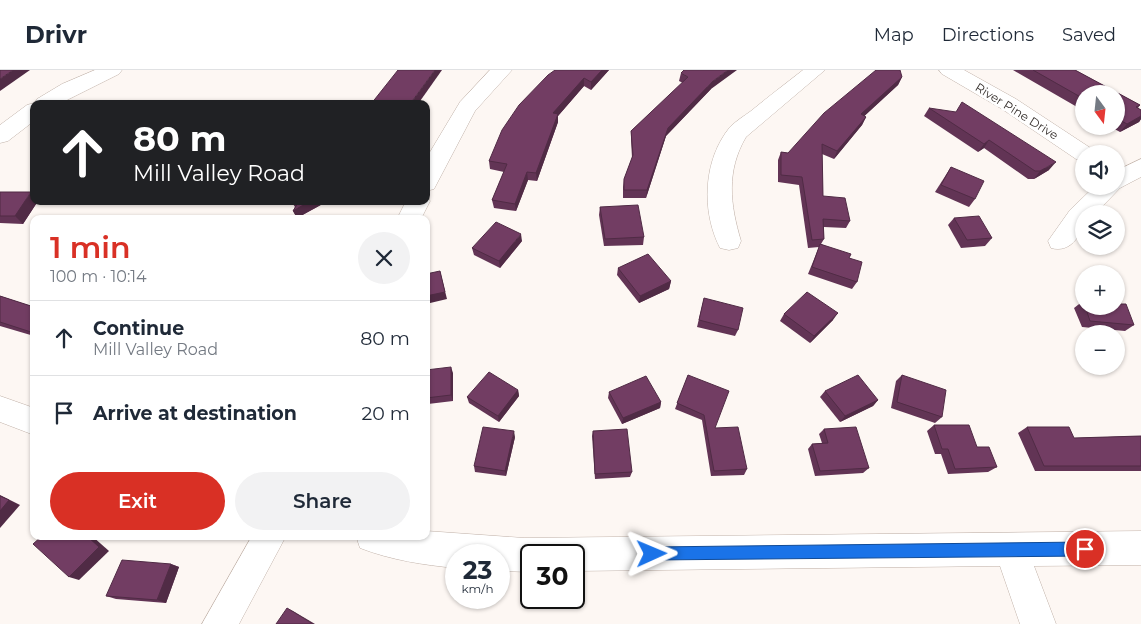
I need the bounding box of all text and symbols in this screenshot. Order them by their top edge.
text: Drivr [25,20,87,49]
text: Map [874,24,914,46]
text: Directions [942,24,1034,46]
text: Saved [1062,24,1116,46]
street label: River Pine Drive [973,79,1061,143]
north arrow [1075,85,1125,135]
map controls [1075,85,1125,375]
text: 80 m [133,117,227,160]
icon: ahead [50,120,115,185]
button: sound [1075,145,1125,195]
text: Mill Valley Road [133,160,305,187]
button: layers [1075,205,1125,255]
text: 1 min [50,229,131,266]
button: close [358,232,410,284]
button: + [1075,265,1125,315]
text: 100 m · 10:14 [50,267,147,286]
text: Continue [93,317,184,340]
icon: ahead [50,324,78,352]
button: − [1075,325,1125,375]
text: 80 m [360,327,410,350]
text: Mill Valley Road [93,340,218,359]
icon: arrive [50,399,78,427]
text: Arrive at destination [93,402,297,425]
text: 20 m [362,402,410,425]
button: Exit [50,472,225,530]
button: Share [235,472,410,530]
position arrow [625,527,677,579]
pin [1064,528,1106,570]
icon: arrive [1071,535,1099,563]
speed limit sign: 30 [520,544,585,609]
text: 23 [463,555,492,585]
text: km/h [461,581,494,596]

